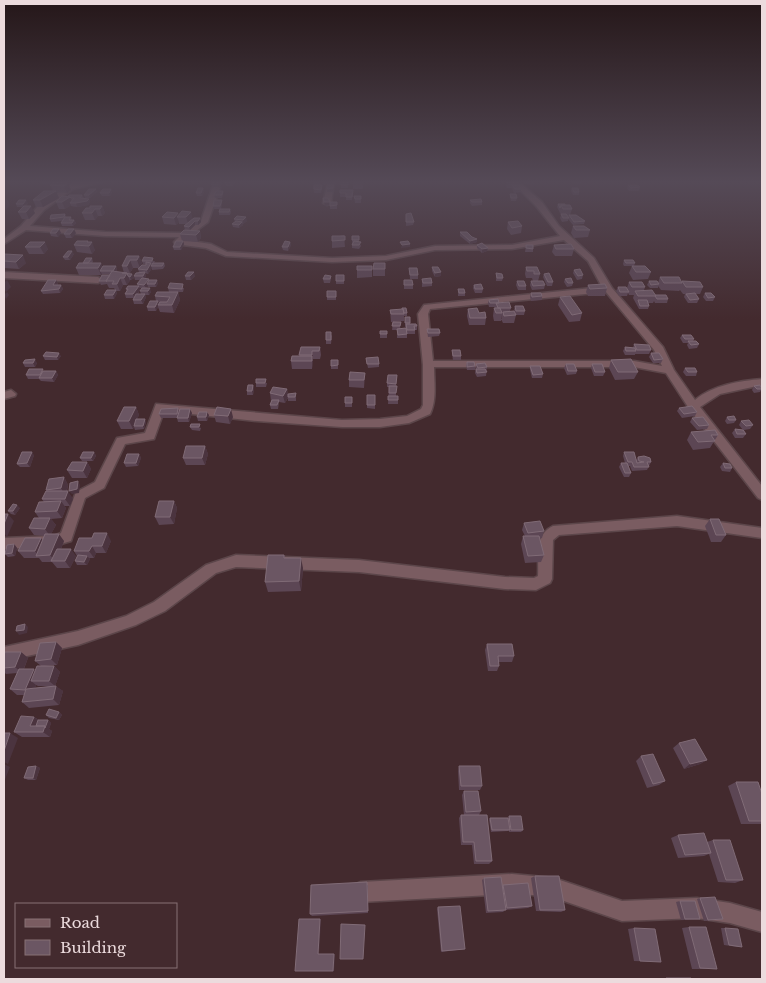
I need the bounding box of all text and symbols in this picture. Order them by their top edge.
legend [15,903,178,968]
text: Road [60,913,100,932]
text: Building [60,938,127,957]

